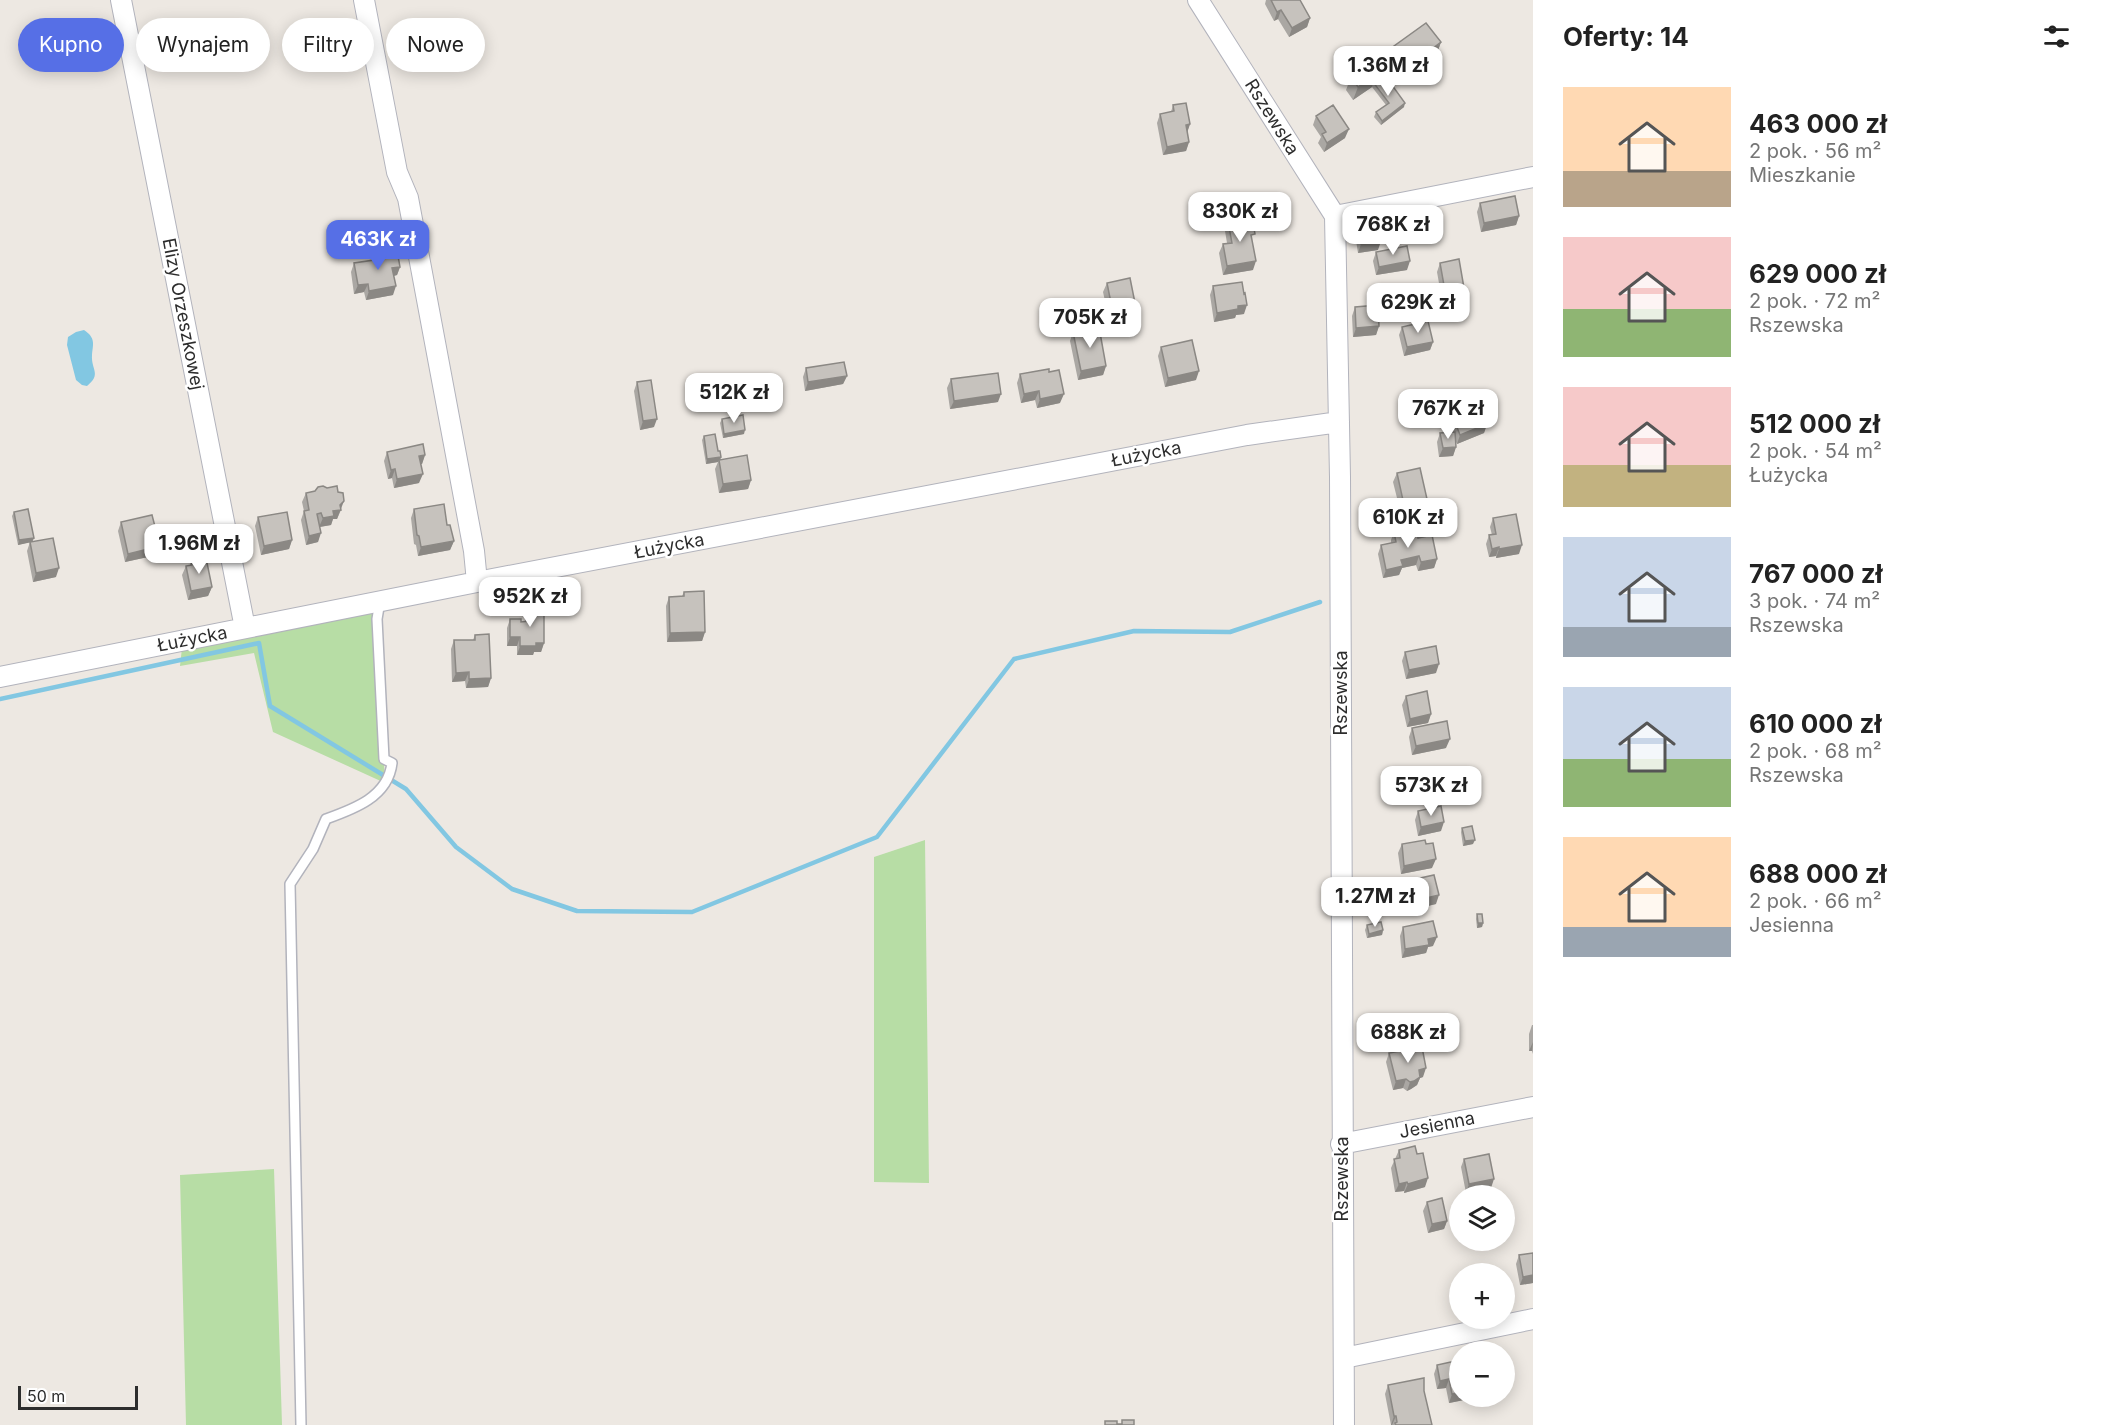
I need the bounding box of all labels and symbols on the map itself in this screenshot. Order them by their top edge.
pin: 1.36M zł [1326,46,1450,97]
street label: Rszewska [1241,75,1304,158]
pin: 830K zł [1185,192,1295,243]
pin: 768K zł [1338,205,1448,256]
pin: 463K zł [323,220,433,271]
street label: Elizy Orzeszkowej [158,236,208,392]
pin: 629K zł [1363,283,1473,334]
pin: 705K zł [1035,298,1145,349]
pin: 512K zł [679,373,789,424]
pin: 767K zł [1393,389,1503,440]
street label: Łużycka [1109,436,1183,471]
pin: 610K zł [1353,498,1463,549]
pin: 1.96M zł [137,524,261,575]
street label: Łużycka [632,528,706,563]
pin: 952K zł [475,577,585,628]
street label: Łużycka [155,621,229,656]
street label: Rszewska [1330,650,1351,736]
pin: 573K zł [1376,766,1486,817]
pin: 1.27M zł [1313,877,1437,928]
pin: 688K zł [1353,1013,1463,1064]
street label: Jesienna [1397,1107,1476,1142]
street label: Rszewska [1331,1136,1352,1222]
scale bar [18,1383,138,1410]

